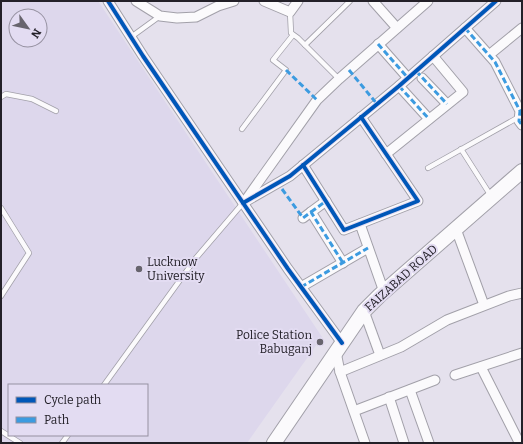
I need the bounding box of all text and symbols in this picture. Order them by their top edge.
north arrow [8,8,48,48]
text: N [28,26,44,41]
street label: FAIZABAD ROAD [362,242,440,314]
place label: Lucknow University [147,255,205,283]
marker: Lucknow University [134,264,144,274]
place label: Police Station Babuganj [236,328,312,356]
marker: Police Station Babuganj [315,337,325,347]
legend [8,384,148,436]
text: Cycle path [44,393,102,407]
text: Path [44,413,70,427]

